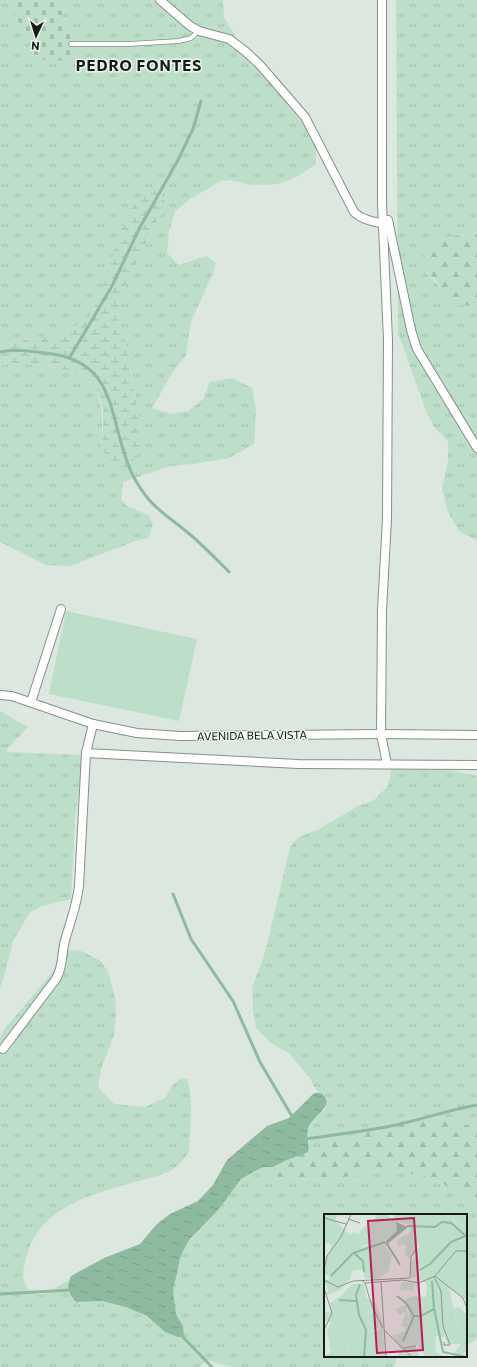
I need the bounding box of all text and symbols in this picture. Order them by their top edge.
north arrow [16,16,56,56]
text: N [31,40,40,53]
district label: PEDRO FONTES [76,56,202,74]
street label: AVENIDA BELA VISTA [197,728,307,742]
inset map [324,1214,467,1357]

